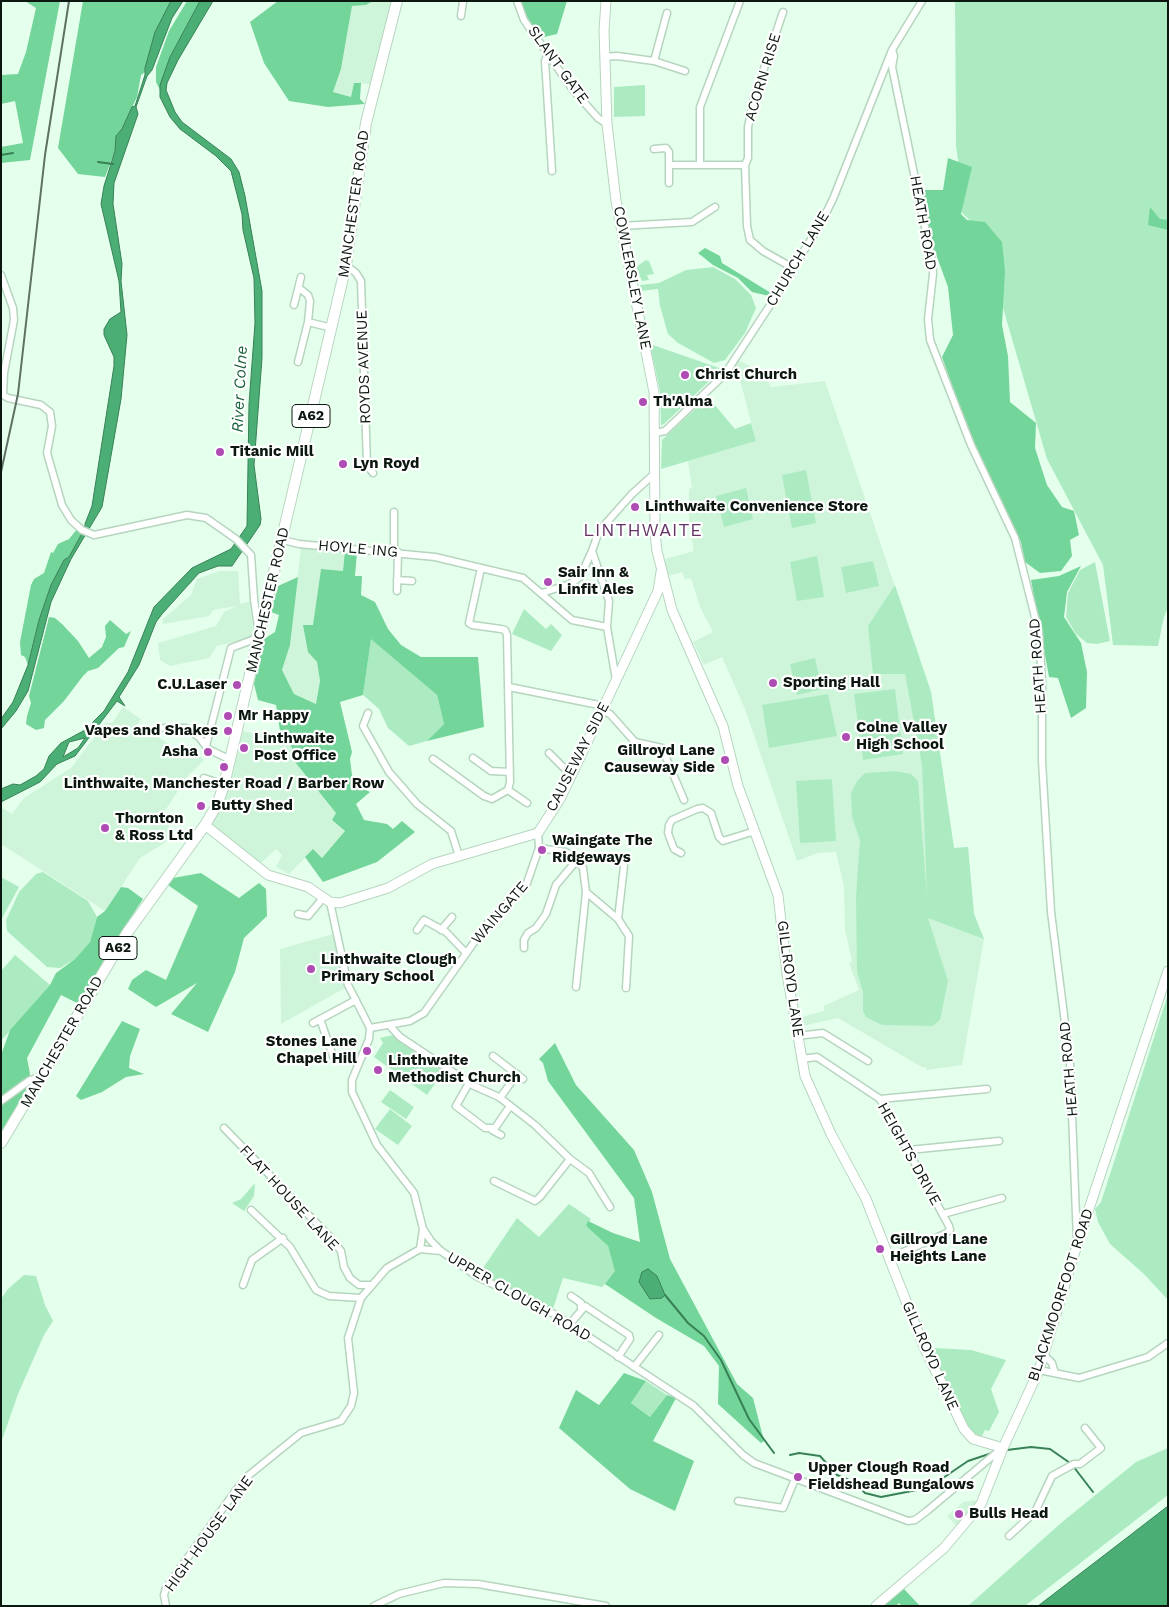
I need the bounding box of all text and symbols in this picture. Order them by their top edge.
street label: SLANT GATE [524,23,592,107]
street label: ACORN RISE [741,31,785,123]
street label: MANCHESTER ROAD [335,129,373,279]
street label: HEATH ROAD [906,174,940,272]
street label: COWLERSLEY LANE [609,205,655,351]
street label: CHURCH LANE [763,208,833,310]
street label: ROYDS AVENUE [353,310,375,424]
water label: River Colne [228,345,252,433]
place label: Christ Church [695,366,797,384]
marker: Christ Church [679,369,691,381]
place label: Th'Alma [653,393,712,411]
marker: Th'Alma [637,396,649,408]
road number: A62 [292,404,330,428]
place label: Titanic Mill [230,443,314,461]
marker: Titanic Mill [214,446,226,458]
place label: Lyn Royd [353,455,419,473]
marker: Lyn Royd [337,458,349,470]
place label: Linthwaite Convenience Store [645,498,868,516]
marker: Linthwaite Convenience Store [629,501,641,513]
district label: LINTHWAITE [582,520,704,542]
street label: MANCHESTER ROAD [242,525,294,675]
street label: HOYLE ING [317,537,399,561]
place label: Sair Inn & Linfit Ales [558,564,634,599]
marker: Sair Inn & Linfit Ales [542,576,554,588]
street label: HEATH ROAD [1026,618,1050,714]
place label: Sporting Hall [783,674,880,692]
place label: C.U.Laser [157,676,227,694]
marker: Sporting Hall [767,677,779,689]
marker: C.U.Laser [231,679,243,691]
street label: CAUSEWAY SIDE [543,699,613,815]
place label: Mr Happy [238,707,309,725]
marker: Mr Happy [222,710,234,722]
place label: Colne Valley High School [856,719,947,754]
place label: Vapes and Shakes [85,722,218,740]
marker: Vapes and Shakes [222,725,234,737]
place label: Linthwaite Post Office [254,730,336,765]
marker: Colne Valley High School [840,731,852,743]
marker: Linthwaite Post Office [238,742,250,754]
place label: Gillroyd Lane Causeway Side [604,742,715,777]
place label: Asha [162,743,198,761]
marker: Asha [202,746,214,758]
marker: Gillroyd Lane Causeway Side [719,754,731,766]
marker: Linthwaite, Manchester Road / Barber Row [218,761,230,773]
place label: Linthwaite, Manchester Road / Barber Row [64,775,384,793]
place label: Butty Shed [211,797,293,815]
marker: Butty Shed [195,800,207,812]
place label: Thornton & Ross Ltd [115,810,193,845]
marker: Thornton & Ross Ltd [99,822,111,834]
place label: Waingate The Ridgeways [552,832,653,867]
marker: Waingate The Ridgeways [536,844,548,856]
street label: WAINGATE [468,878,532,948]
street label: GILLROYD LANE [773,919,807,1039]
road number: A62 [99,936,137,960]
place label: Linthwaite Clough Primary School [321,951,457,986]
marker: Linthwaite Clough Primary School [305,963,317,975]
street label: MANCHESTER ROAD [17,973,107,1111]
street label: HEATH ROAD [1056,1020,1082,1118]
place label: Stones Lane Chapel Hill [266,1033,357,1068]
marker: Stones Lane Chapel Hill [361,1045,373,1057]
place label: Linthwaite Methodist Church [388,1052,521,1087]
marker: Linthwaite Methodist Church [372,1064,384,1076]
street label: HEIGHTS DRIVE [873,1099,945,1209]
street label: FLAT HOUSE LANE [236,1142,342,1254]
street label: BLACKMOORFOOT ROAD [1025,1206,1097,1384]
place label: Gillroyd Lane Heights Lane [890,1231,988,1266]
marker: Gillroyd Lane Heights Lane [874,1243,886,1255]
street label: UPPER CLOUGH ROAD [444,1249,594,1345]
street label: GILLROYD LANE [898,1299,962,1413]
place label: Upper Clough Road Fieldshead Bungalows [808,1459,974,1494]
marker: Upper Clough Road Fieldshead Bungalows [792,1471,804,1483]
street label: HIGH HOUSE LANE [161,1472,257,1596]
place label: Bulls Head [969,1505,1048,1523]
marker: Bulls Head [953,1508,965,1520]

